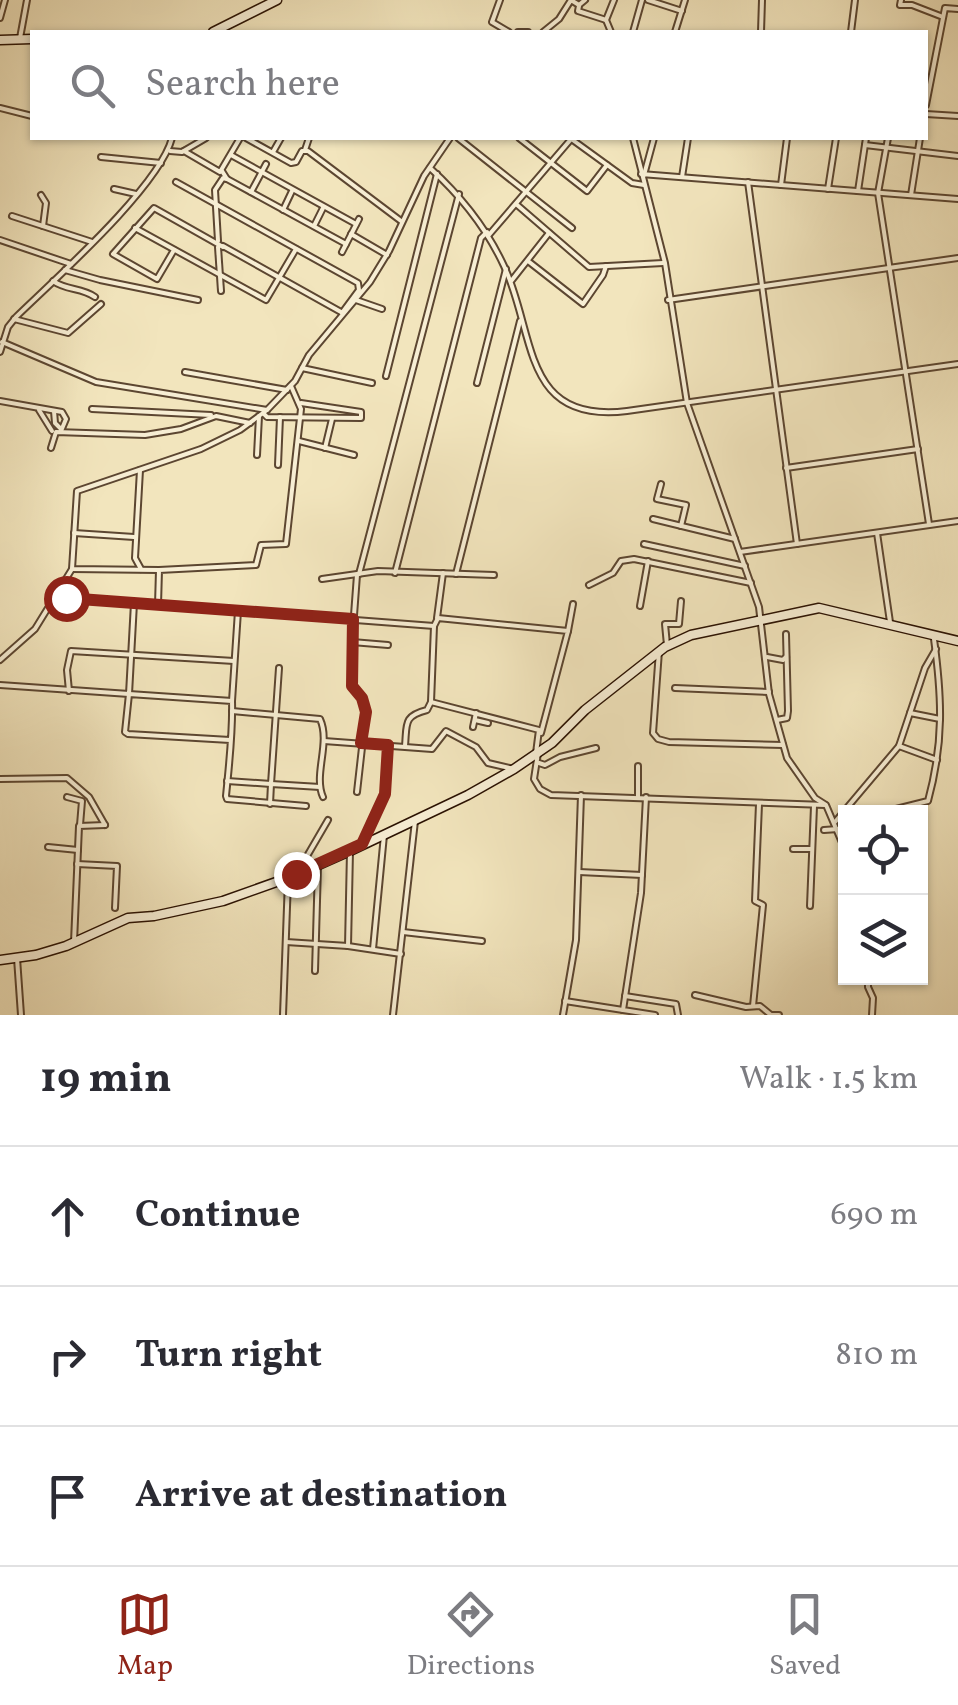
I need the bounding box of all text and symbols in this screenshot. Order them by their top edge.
search box [30,30,928,140]
icon: search [65,58,120,113]
text: Search here [145,59,340,112]
route start [44,576,90,622]
map controls [838,805,928,985]
button: locate [838,805,928,895]
route end [274,852,320,898]
button: layers [838,895,928,985]
text: 19 min [40,1051,172,1110]
text: Walk · 1.5 km [739,1058,918,1102]
icon: ahead [40,1189,95,1244]
text: Continue [135,1190,300,1243]
text: 690 m [831,1194,918,1238]
icon: right [40,1329,95,1384]
text: Turn right [135,1330,322,1383]
text: 810 m [835,1334,918,1378]
icon: arrive [40,1469,95,1524]
text: Arrive at destination [135,1470,508,1523]
tab: Map [117,1587,173,1686]
tab: Directions [407,1587,535,1686]
tab: Saved [769,1587,841,1686]

